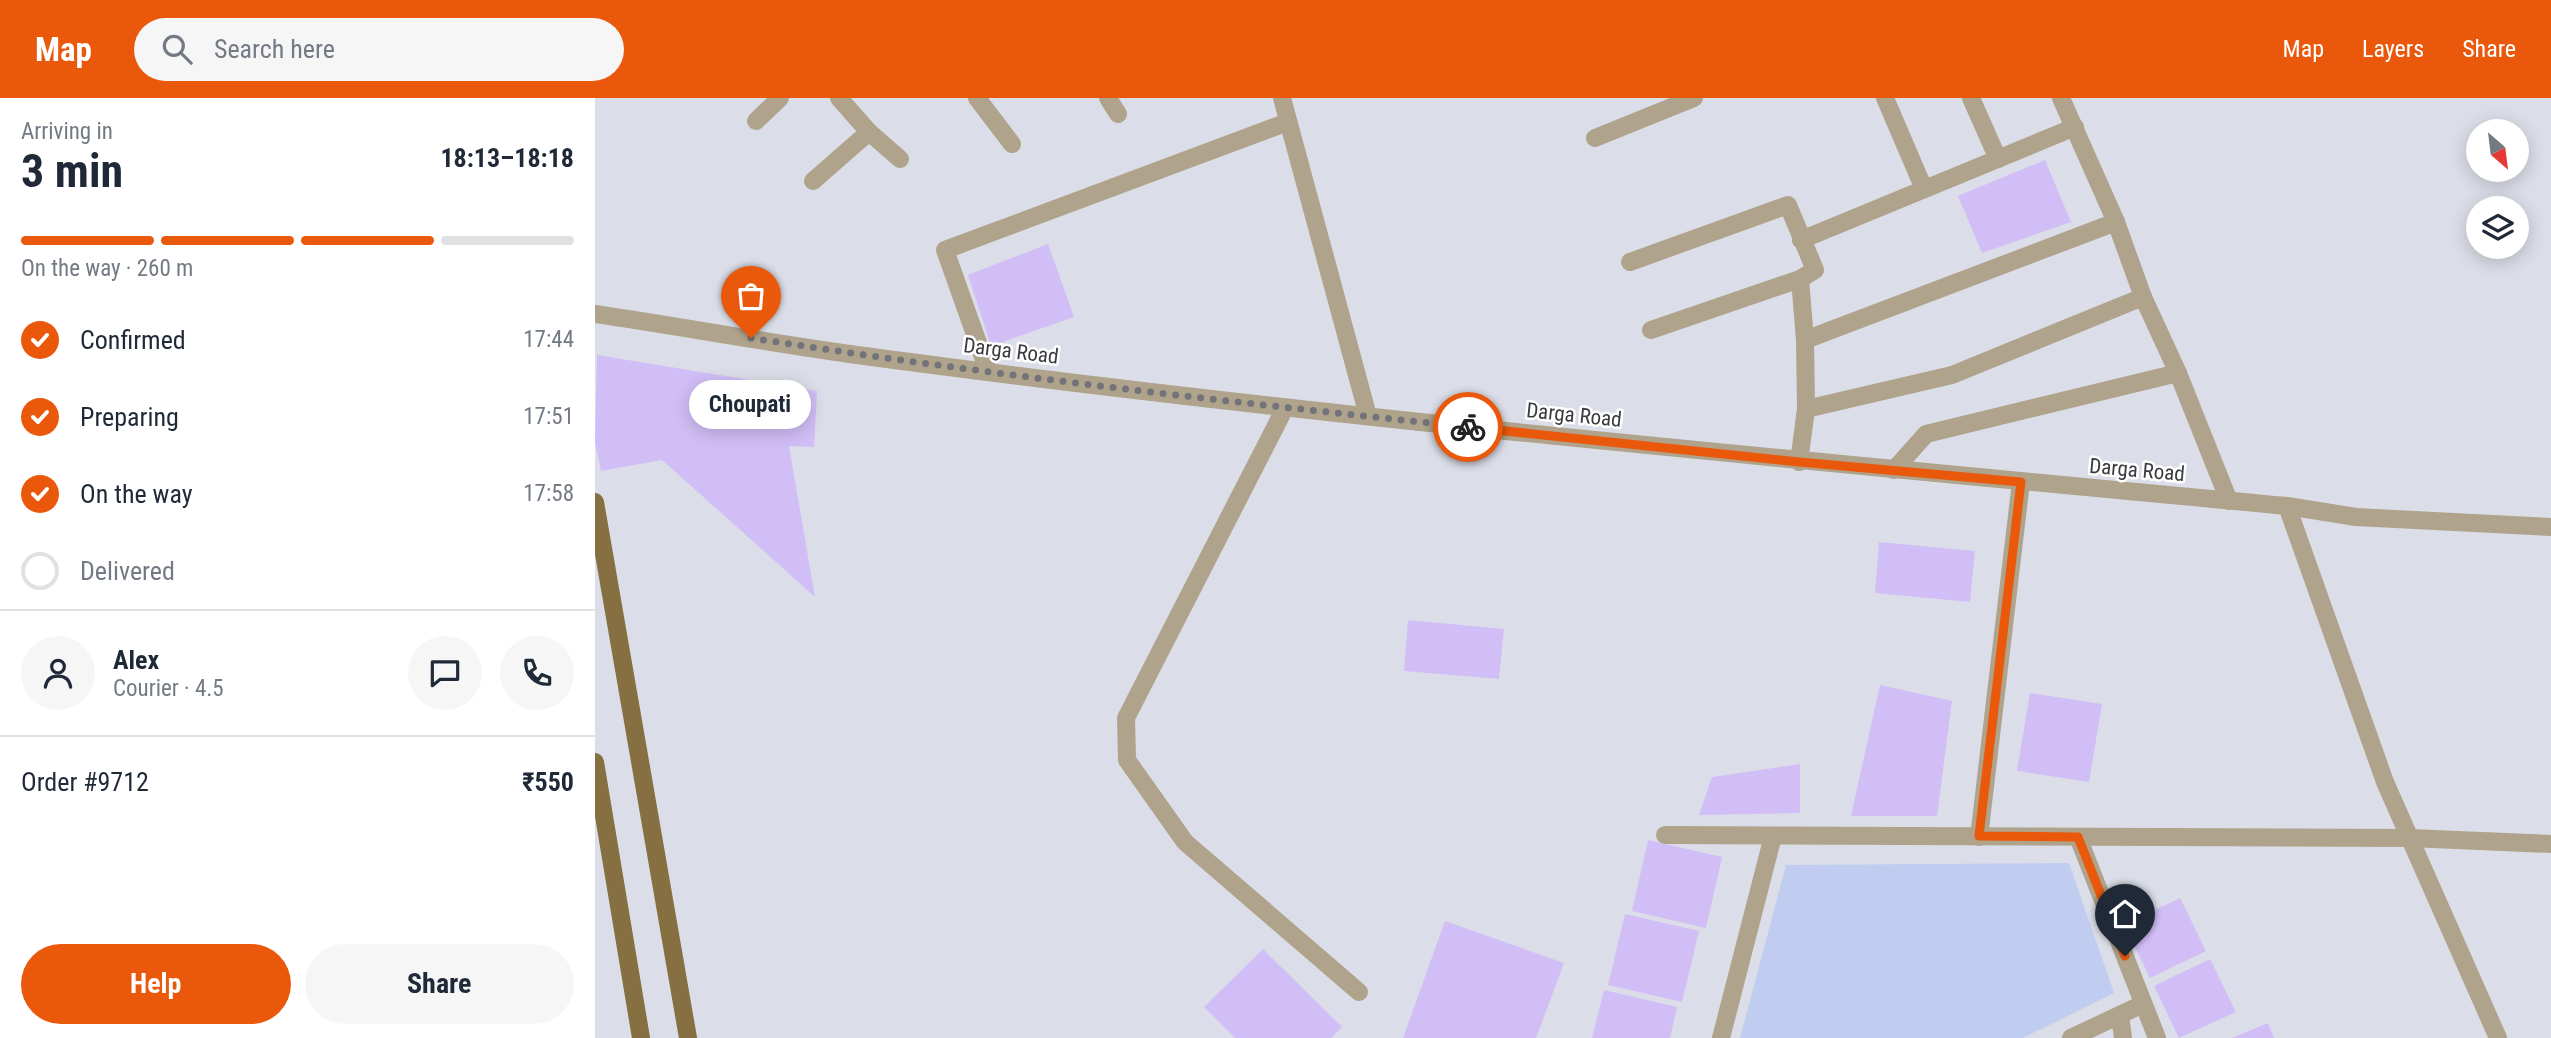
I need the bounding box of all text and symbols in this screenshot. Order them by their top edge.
search box [134,18,624,81]
text: Map [35,30,92,69]
icon: search [158,30,196,68]
text: Search here [214,34,335,64]
text: Map [2283,35,2324,63]
text: Layers [2362,35,2424,63]
text: Share [2462,35,2516,63]
text: Arriving in [21,118,113,145]
north arrow [2466,119,2529,182]
map controls [2466,119,2529,259]
text: 18:13–18:18 [440,143,574,173]
text: 3 min [21,144,123,198]
button: layers [2466,196,2529,259]
text: On the way · 260 m [21,255,193,282]
pin [721,266,781,338]
icon: bag [732,277,770,315]
icon: check [21,321,59,359]
text: Confirmed [80,325,186,355]
text: 17:44 [523,326,574,353]
street label: Darga Road [962,333,1060,369]
callout: Choupati [690,380,812,429]
text: Choupati [709,391,791,418]
courier [1433,392,1503,462]
icon: check [21,398,59,436]
street label: Darga Road [1525,398,1623,432]
text: Preparing [80,402,179,432]
text: 17:51 [523,403,574,430]
icon: bike [1449,408,1487,446]
street label: Darga Road [2088,454,2186,486]
icon: check [21,475,59,513]
text: On the way [80,479,193,509]
text: 17:58 [523,480,574,507]
text: Delivered [80,556,175,586]
button: person [21,636,95,710]
button: chat [408,636,482,710]
button: phone [500,636,574,710]
text: Alex [113,645,159,675]
text: Courier · 4.5 [113,675,224,702]
text: Order #9712 [21,767,149,797]
text: ₹550 [522,767,574,797]
pin [2095,884,2155,956]
icon: home [2106,895,2144,933]
button: Help [21,944,291,1024]
button: Share [305,944,574,1024]

